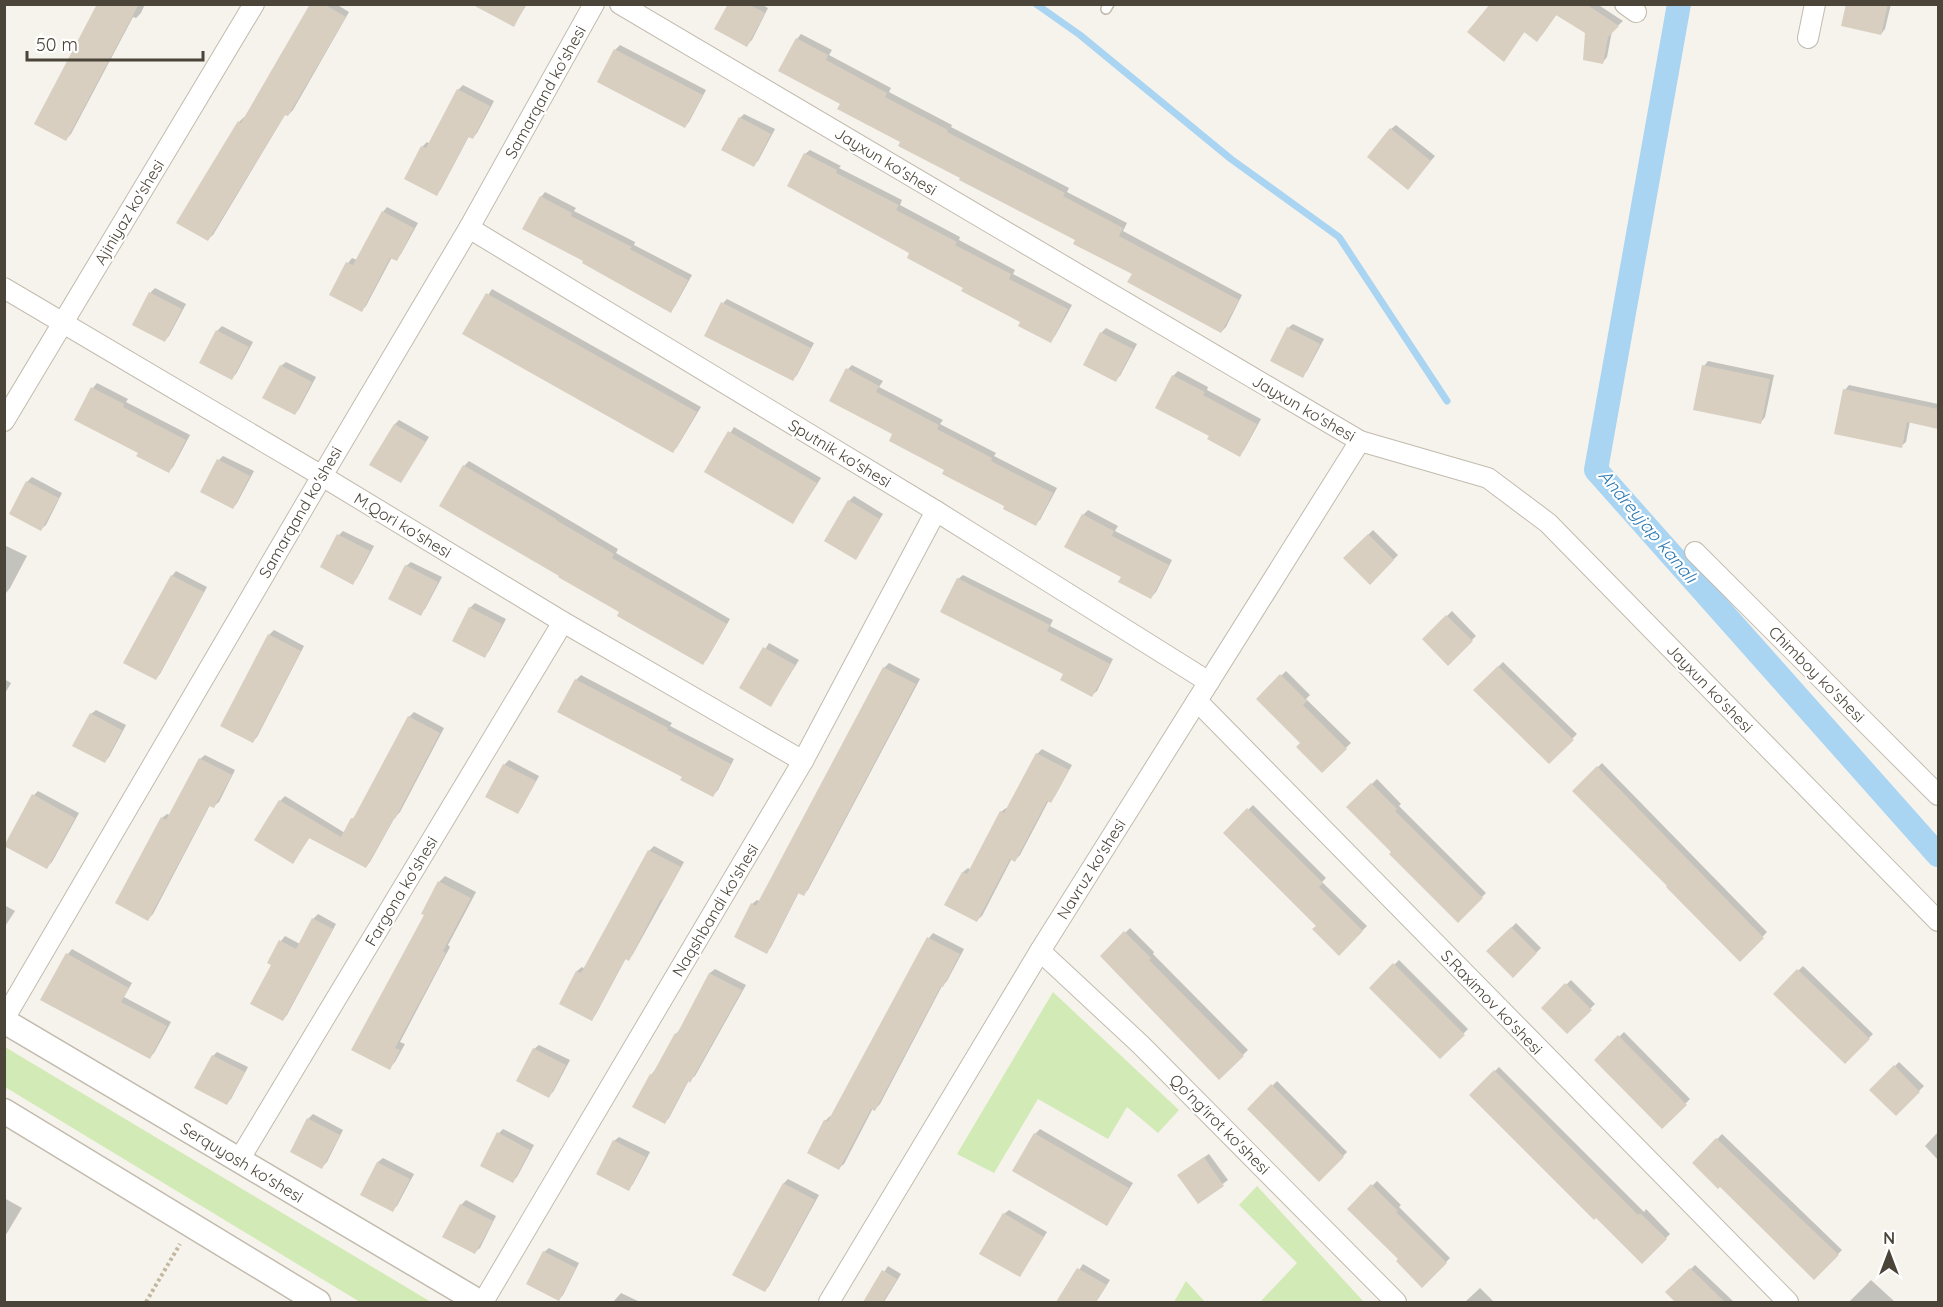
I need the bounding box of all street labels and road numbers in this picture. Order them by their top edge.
street label: Samarqand ko'shesi [500,22,590,162]
street label: Jayxun ko'shesi [831,123,941,199]
street label: Ajiniyaz ko'shesi [90,156,168,268]
street label: Jayxun ko'shesi [1249,370,1359,446]
street label: Sputnik ko'shesi [785,414,895,492]
street label: Samarqand ko'shesi [254,442,346,582]
street label: M.Qori ko'shesi [351,488,455,562]
street label: Chimboy ko'shesi [1765,622,1869,726]
street label: Jayxun ko'shesi [1663,639,1757,737]
street label: Navruz ko'shesi [1052,815,1130,923]
street label: Fargona ko'shesi [360,832,442,950]
street label: Naqshbandi ko'shesi [667,840,763,980]
street label: S.Raximov ko'shesi [1437,945,1547,1059]
street label: Qo'ng'irot ko'shesi [1166,1070,1274,1178]
street label: Serquyosh ko'shesi [177,1117,307,1207]

